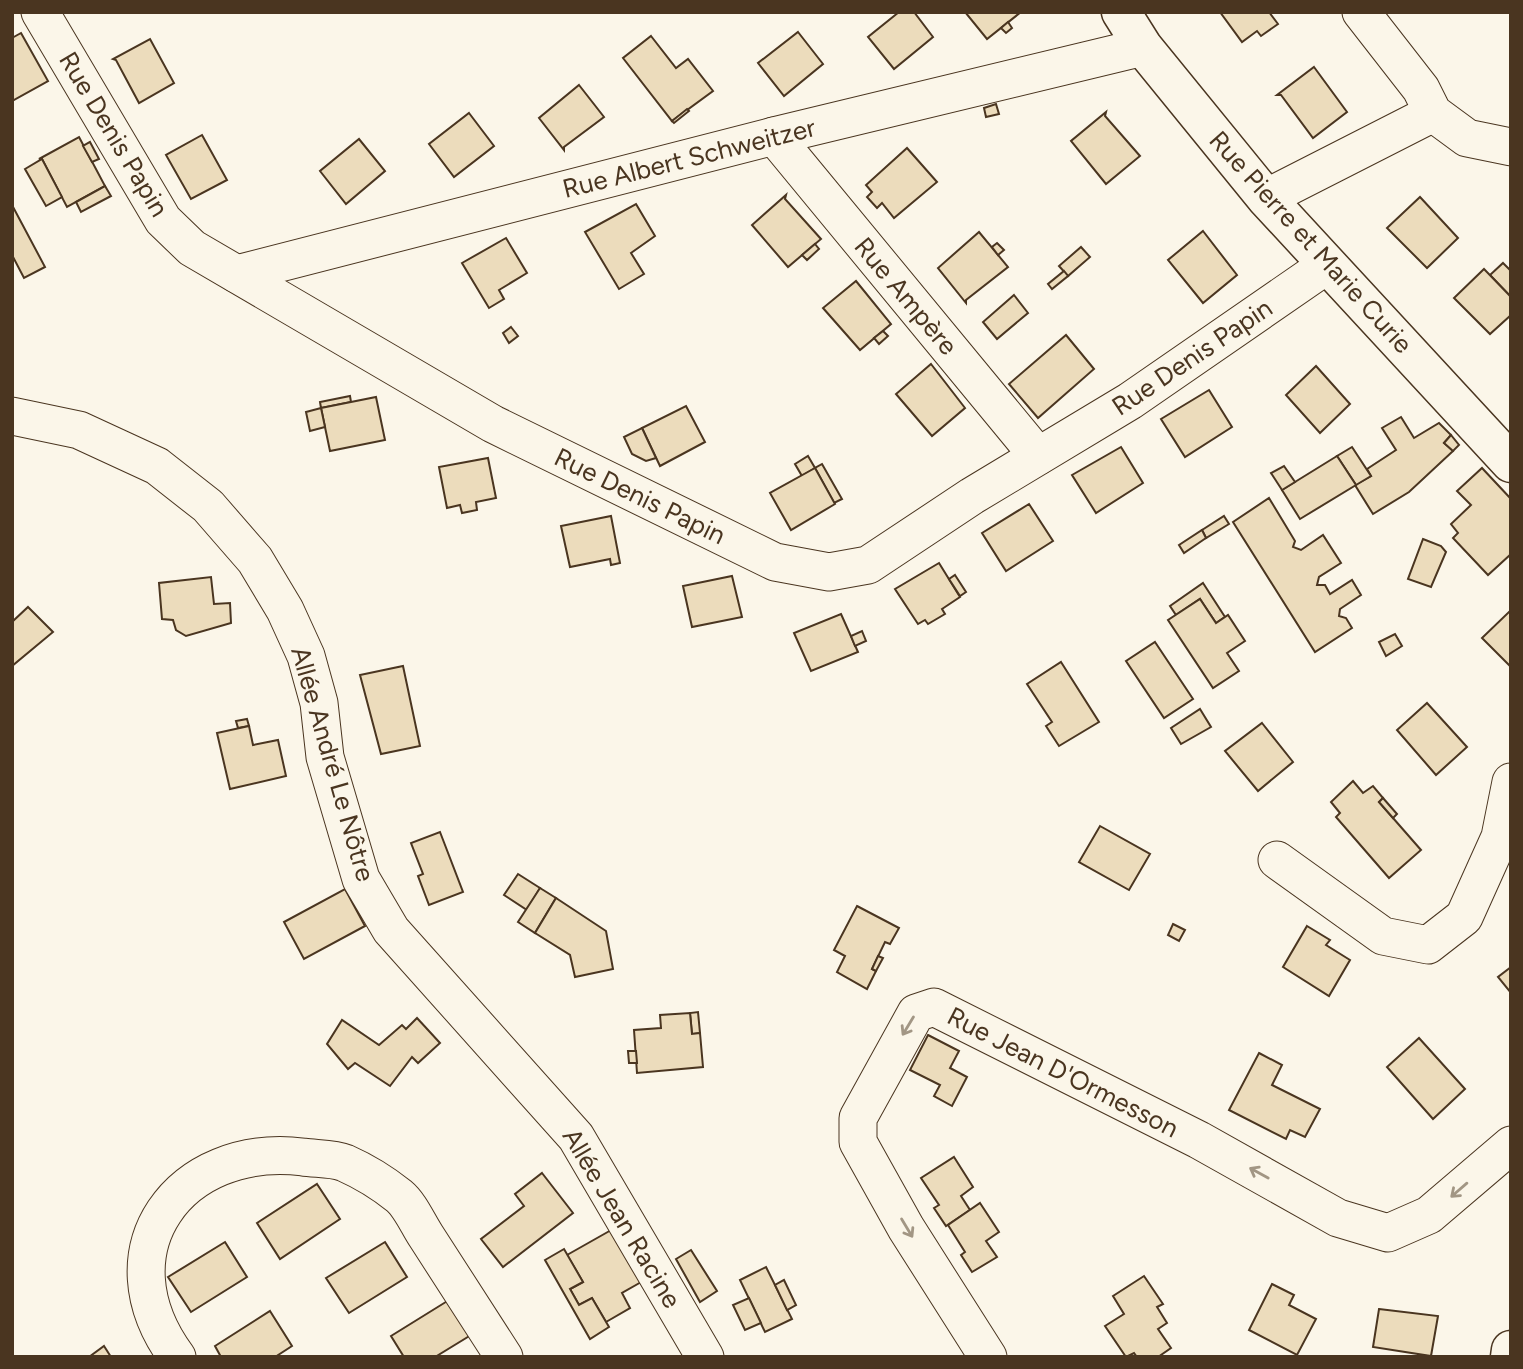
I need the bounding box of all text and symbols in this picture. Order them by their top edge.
street label: Rue Denis Papin [52,46,176,222]
street label: Rue Albert Schweitzer [559,111,819,205]
street label: Rue Pierre et Marie Curie [1203,124,1419,360]
street label: Rue Ampère [848,231,964,361]
street label: Rue Denis Papin [1106,292,1278,422]
street label: Rue Denis Papin [549,441,731,551]
street label: Allée André Le Nôtre [284,643,382,885]
street label: Rue Jean D'Ormesson [942,1000,1184,1144]
one-way arrow [901,1016,915,1036]
street label: Allée Jean Racine [556,1122,688,1314]
one-way arrow [1249,1166,1269,1180]
one-way arrow [1450,1182,1468,1198]
one-way arrow [900,1218,914,1238]

